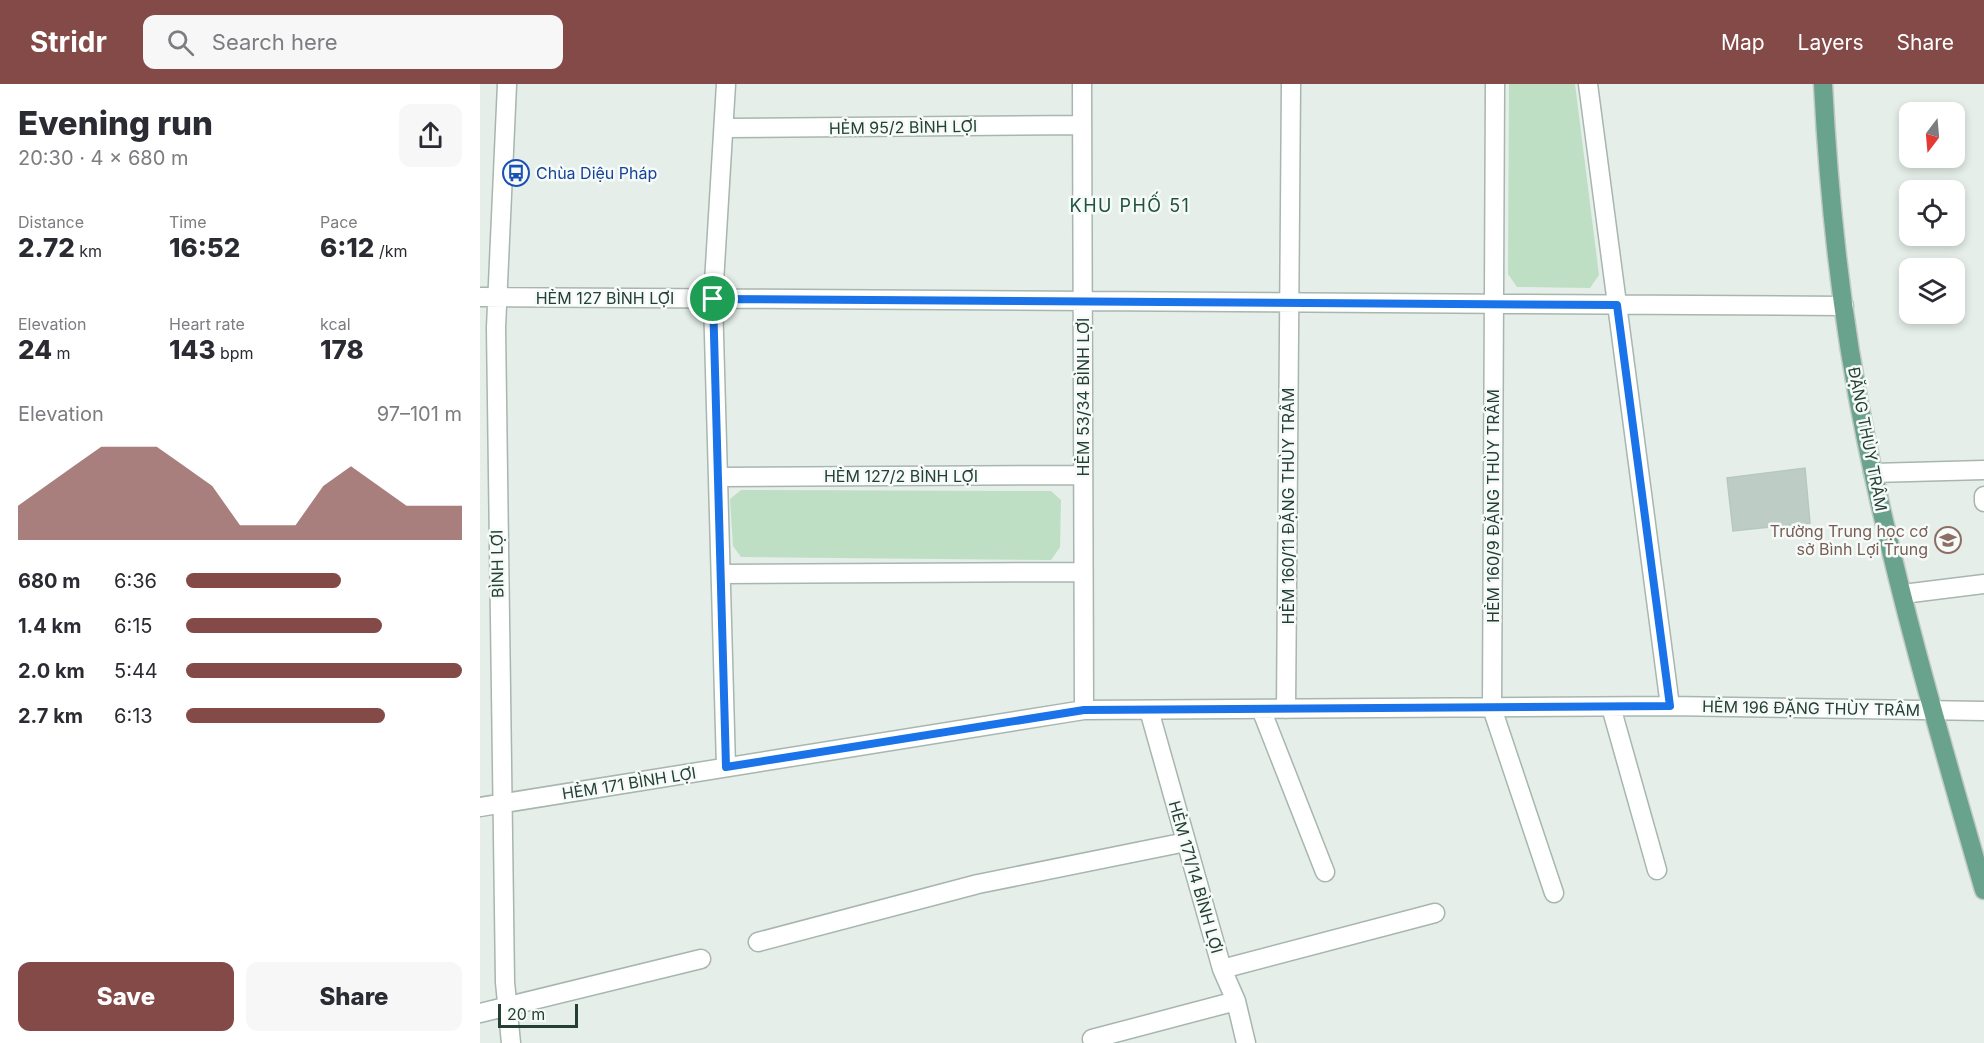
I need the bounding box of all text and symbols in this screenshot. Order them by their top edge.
search box [143,15,563,69]
text: Stridr [30,25,107,59]
icon: search [164,26,197,59]
text: Search here [212,29,338,55]
text: Map [1721,30,1765,55]
text: Layers [1798,30,1864,55]
text: Share [1897,30,1954,55]
north arrow [1899,102,1965,168]
map controls [1899,102,1965,324]
text: Evening run [18,103,213,143]
button: share [399,104,462,167]
street label: HẺM 95/2 BÌNH LỢI [829,116,977,138]
text: 20:30 · 4 × 680 m [18,146,189,170]
bus stop icon: Chùa Diệu Pháp [501,158,531,188]
place label: Chùa Diệu Pháp [536,163,657,183]
button: locate [1899,180,1965,246]
district label: KHU PHỐ 51 [1070,191,1190,216]
text: Distance [18,212,84,232]
text: Time [169,212,207,232]
text: Pace [320,212,358,232]
text: 2.72 [18,232,75,263]
text: 16:52 [169,232,240,263]
text: 6:12 [320,232,374,263]
text: km [75,241,102,261]
text: /km [374,241,408,261]
button: layers [1899,258,1965,324]
pin [687,273,738,324]
icon: arrive [696,282,729,315]
street label: HẺM 127 BÌNH LỢI [536,288,674,308]
text: Elevation [18,314,87,334]
text: Heart rate [169,314,245,334]
text: kcal [320,314,351,334]
street label: HẺM 53/34 BÌNH LỢI [1073,318,1093,476]
text: 24 [18,334,52,365]
text: 143 [169,334,215,365]
text: 178 [320,334,364,365]
text: m [52,343,71,363]
text: bpm [215,343,254,363]
street label: ĐẶNG THÙY TRÂM [1844,365,1892,513]
street label: HẺM 160/11 ĐẶNG THÙY TRÂM [1278,388,1298,624]
street label: HẺM 160/9 ĐẶNG THÙY TRÂM [1483,389,1503,623]
text: Elevation [18,402,104,426]
text: 97–101 m [377,402,462,426]
street label: HẺM 127/2 BÌNH LỢI [824,466,978,486]
place label: Trường Trung học cơ sở Bình Lợi Trung [1770,521,1928,559]
school or university icon: Trường Trung học cơ sở Bình Lợi Trung [1933,525,1963,555]
street label: BÌNH LỢI [486,530,508,598]
text: 680 m [18,569,80,593]
text: 6:36 [114,569,157,593]
text: 1.4 km [18,614,81,638]
text: 6:15 [114,614,152,638]
text: 2.0 km [18,659,85,683]
text: 5:44 [114,659,158,683]
street label: HẺM 196 ĐẶNG THÙY TRÂM [1702,696,1920,720]
text: 2.7 km [18,704,83,728]
text: 6:13 [114,704,153,728]
street label: HẺM 171 BÌNH LỢI [561,763,697,803]
street label: HẺM 171/14 BÌNH LỢI [1165,798,1227,956]
button: Save [18,962,234,1031]
button: Share [246,962,462,1031]
scale bar [498,1001,578,1028]
text: 20 m [507,1004,545,1024]

